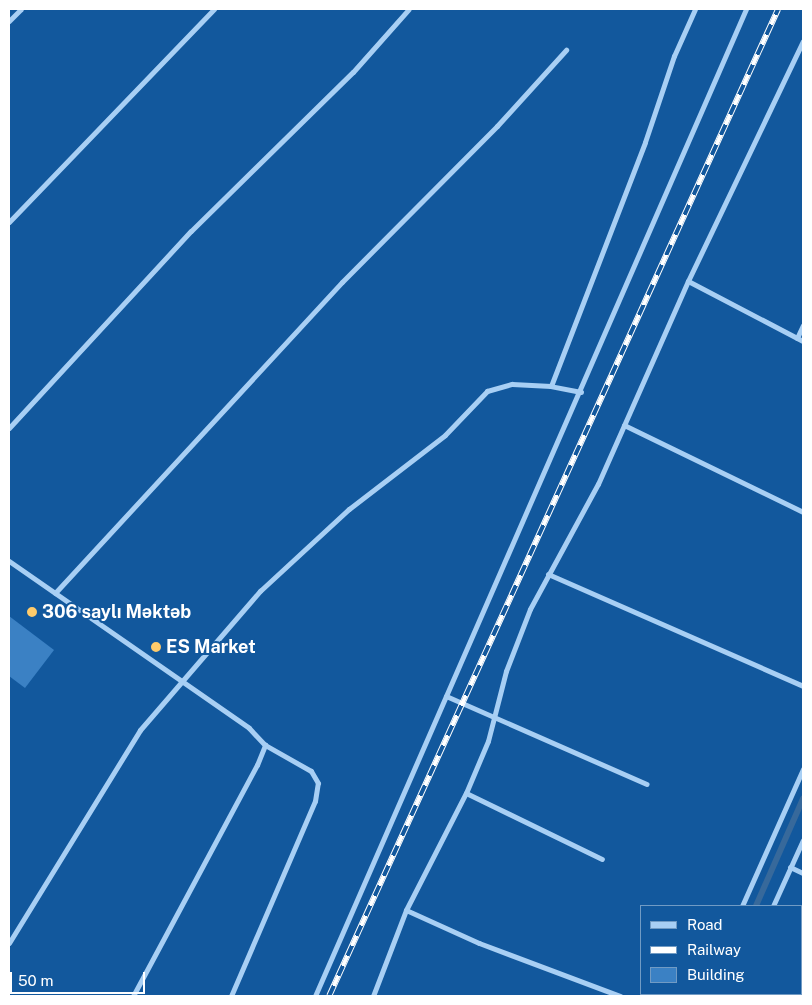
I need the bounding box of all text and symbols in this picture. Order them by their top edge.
place label: 306 saylı Məktəb [42,601,191,623]
marker: 306 saylı Məktəb [26,606,38,618]
place label: ES Market [166,636,256,658]
marker: ES Market [150,641,162,653]
legend [640,905,802,995]
text: Road [687,916,723,933]
text: Railway [687,941,741,958]
scale bar [12,962,148,994]
text: Building [687,966,745,983]
text: 50 m [18,972,53,989]

